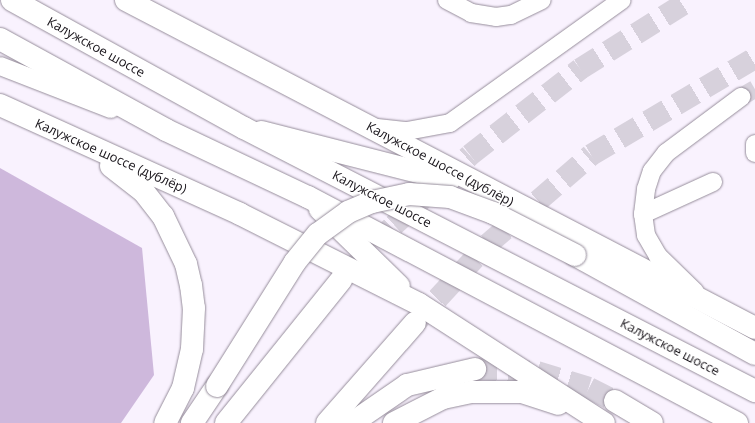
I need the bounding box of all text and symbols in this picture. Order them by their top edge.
street label: Калужское шоссе [44,14,148,80]
street label: Калужское шоссе (дублёр) [33,115,189,197]
street label: Калужское шоссе (дублёр) [364,118,516,210]
street label: Калужское шоссе [330,167,434,231]
street label: Калужское шоссе [618,315,722,379]

